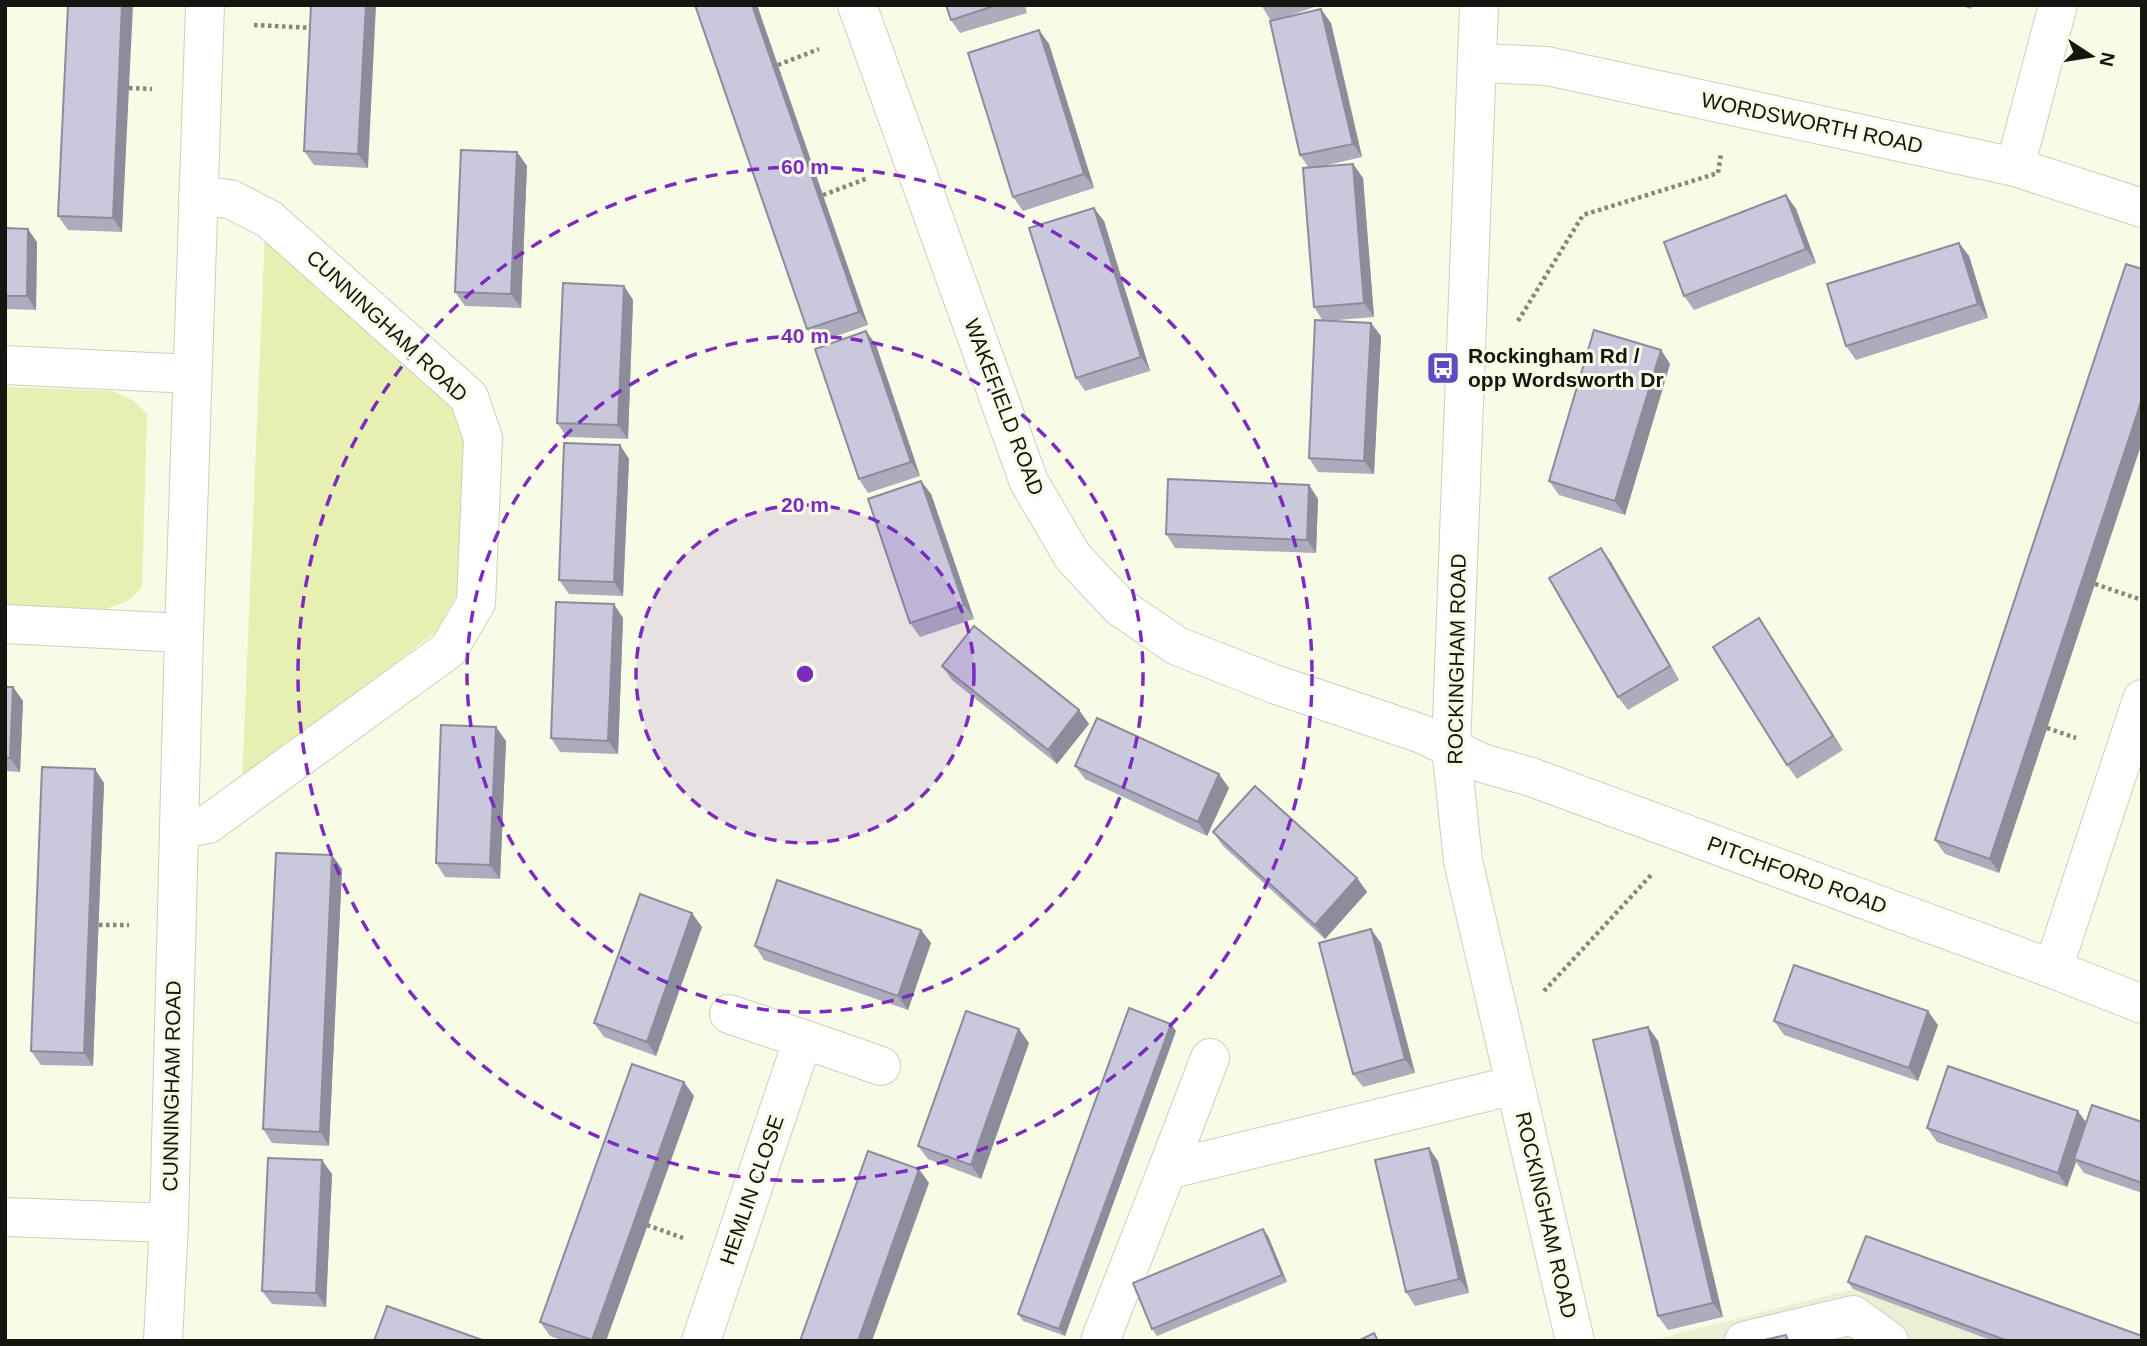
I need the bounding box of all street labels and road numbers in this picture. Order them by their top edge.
street label: WORDSWORTH ROAD [1699,88,1925,157]
street label: CUNNINGHAM ROAD [302,245,472,406]
street label: WAKEFIELD ROAD [960,315,1049,498]
street label: ROCKINGHAM ROAD [1443,553,1470,765]
street label: PITCHFORD ROAD [1704,831,1890,918]
street label: CUNNINGHAM ROAD [158,980,185,1192]
street label: ROCKINGHAM ROAD [1512,1109,1581,1320]
street label: HEMLIN CLOSE [715,1112,788,1268]

